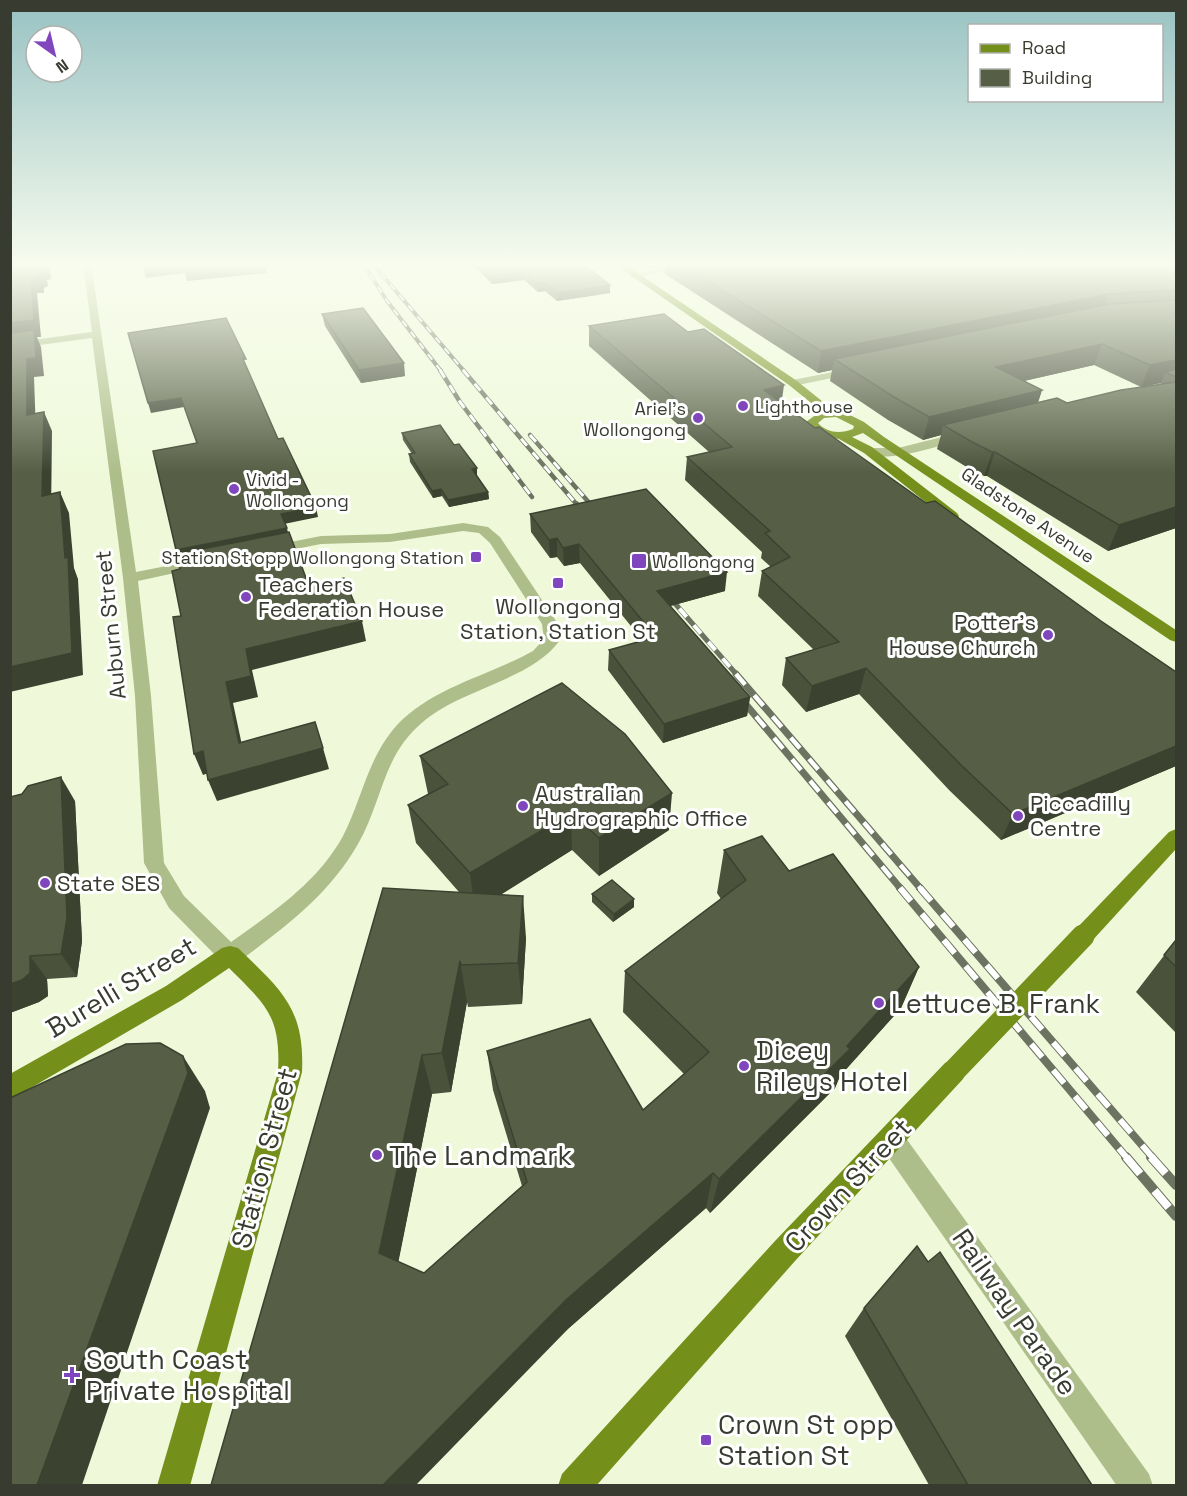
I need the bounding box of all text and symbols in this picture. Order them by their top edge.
north arrow [24,24,84,84]
legend [968,24,1163,102]
text: Road [1022,36,1066,59]
text: N [52,54,72,78]
text: Building [1022,66,1092,89]
place label: Lighthouse [755,395,853,418]
place label: Ariel's Wollongong [583,397,686,441]
marker: Lighthouse [736,399,750,413]
marker: Ariel's Wollongong [691,411,705,425]
street label: Gladstone Avenue [957,462,1099,568]
place label: Vivid - Wollongong [246,468,349,512]
marker: Vivid - Wollongong [227,482,241,496]
place label: Station St opp Wollongong Station [161,546,464,569]
street label: Auburn Street [88,549,132,701]
marker: Station St opp Wollongong Station [469,550,483,564]
place label: Wollongong [652,550,755,573]
marker: Wollongong [630,552,648,570]
place label: Teachers Federation House [258,570,444,623]
marker: Wollongong Station, Station St [551,576,565,590]
marker: Teachers Federation House [239,590,253,604]
place label: Wollongong Station, Station St [460,592,656,645]
place label: Potter's House Church [889,608,1036,661]
marker: Potter's House Church [1041,628,1055,642]
place label: Australian Hydrographic Office [535,779,748,832]
place label: Piccadilly Centre [1030,789,1131,842]
marker: Australian Hydrographic Office [516,799,530,813]
marker: Piccadilly Centre [1011,809,1025,823]
place label: State SES [57,869,160,897]
marker: State SES [38,876,52,890]
street label: Burelli Street [39,928,203,1046]
place label: Lettuce B. Frank [891,986,1100,1021]
marker: Lettuce B. Frank [872,996,886,1010]
place label: Dicey Rileys Hotel [756,1033,908,1099]
marker: Dicey Rileys Hotel [737,1059,751,1073]
street label: Station Street [223,1064,305,1252]
street label: Crown Street [777,1111,919,1259]
place label: The Landmark [389,1138,572,1173]
marker: The Landmark [370,1148,384,1162]
street label: Railway Parade [945,1222,1085,1402]
place label: South Coast Private Hospital [86,1342,290,1408]
marker: South Coast Private Hospital [63,1366,81,1384]
place label: Crown St opp Station St [718,1407,894,1473]
marker: Crown St opp Station St [699,1433,713,1447]

